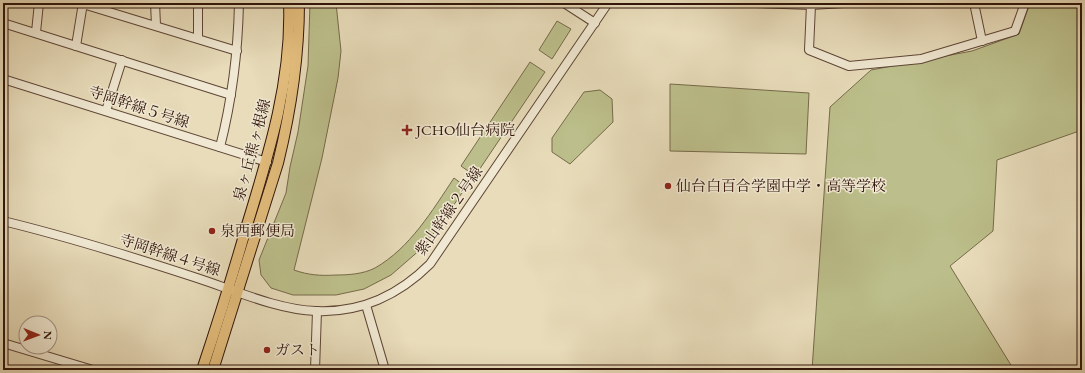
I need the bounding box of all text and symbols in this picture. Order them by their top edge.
street label: 寺岡幹線５号線 [86,81,192,132]
street label: 泉ヶ丘熊ヶ根線 [229,97,274,203]
place label: JCHO仙台病院 [414,120,515,139]
marker: JCHO仙台病院 [401,124,413,136]
street label: 紫山幹線２号線 [411,162,486,259]
place label: 仙台白百合学園中学・高等学校 [676,176,886,195]
marker: 仙台白百合学園中学・高等学校 [663,181,673,191]
place label: 泉西郵便局 [220,221,295,240]
marker: 泉西郵便局 [207,226,217,236]
street label: 寺岡幹線４号線 [117,229,223,280]
north arrow [18,315,58,355]
text: N [41,331,55,340]
place label: ガスト [275,340,320,359]
marker: ガスト [262,345,272,355]

